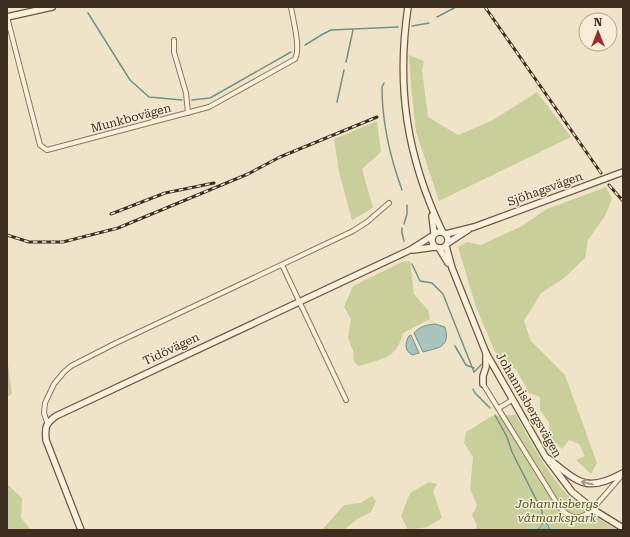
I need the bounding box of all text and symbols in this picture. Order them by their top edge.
north arrow [578,12,618,52]
text: N [594,16,603,29]
street label: Munkbovägen [89,100,173,135]
street label: Sjöhagsvägen [505,169,585,209]
street label: Tidövägen [141,330,202,368]
street label: Johannisbergsvägen [493,350,565,460]
one-way arrow [580,478,593,486]
park label: Johannisbergs våtmarkspark [515,497,599,525]

